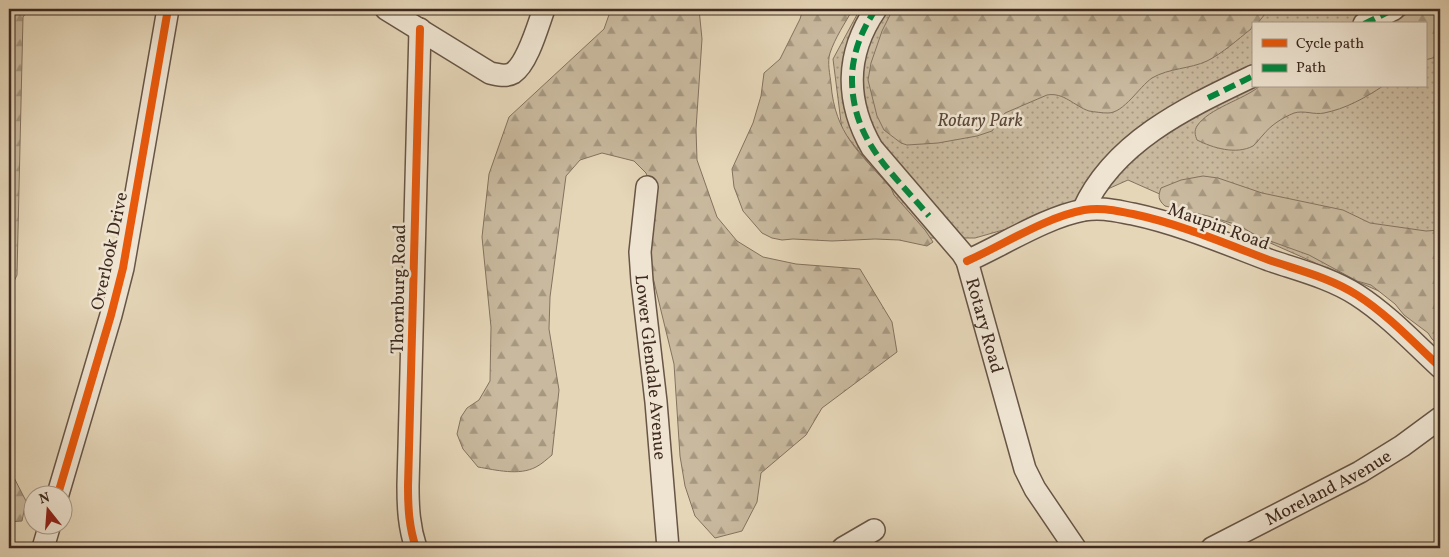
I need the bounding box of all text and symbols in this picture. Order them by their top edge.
legend [1252,22,1426,88]
text: Cycle path [1296,34,1364,55]
text: Path [1296,58,1326,79]
park label: Rotary Park [937,109,1023,134]
street label: Overlook Drive [86,190,135,313]
street label: Maupin Road [1164,197,1273,257]
street label: Thornburg Road [386,224,413,354]
street label: Lower Glendale Avenue [628,274,672,461]
street label: Rotary Road [958,275,1009,376]
street label: Moreland Avenue [1261,444,1397,533]
north arrow [22,484,72,534]
text: N [37,488,52,510]

